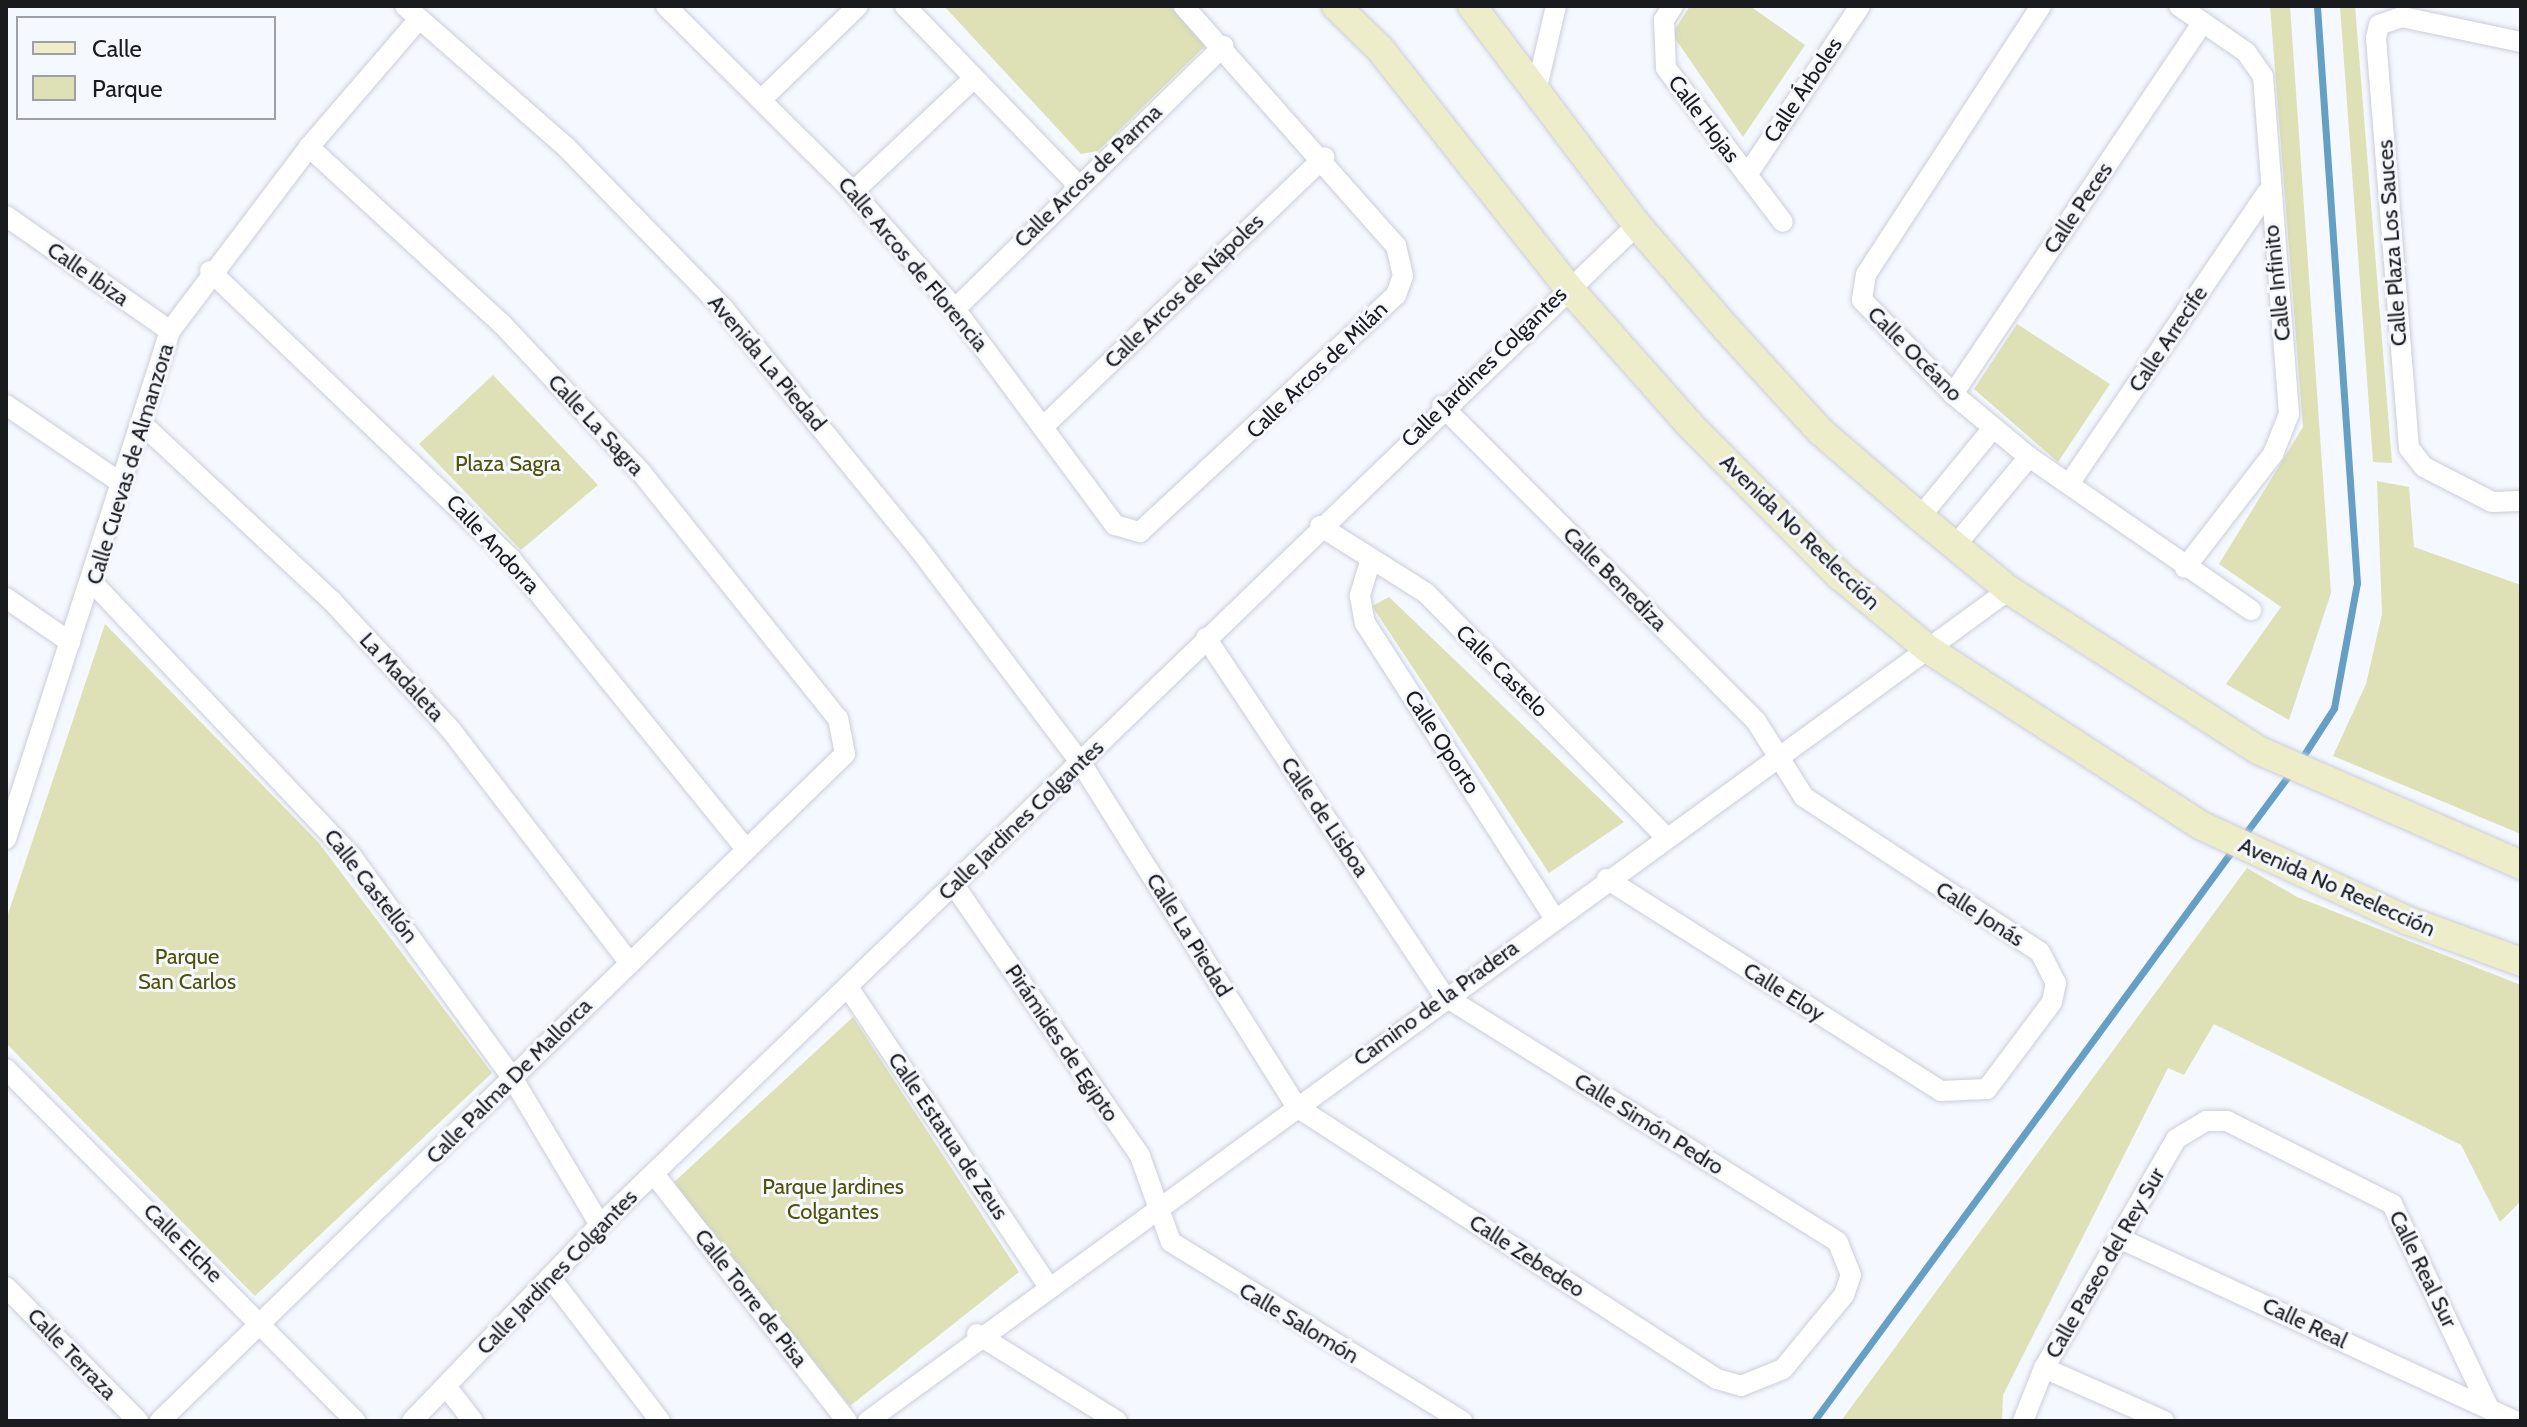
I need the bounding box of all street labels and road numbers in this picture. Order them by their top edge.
street label: Calle Árboles [1758,33,1848,147]
street label: Calle Hojas [1663,70,1745,168]
street label: Calle Arcos de Parma [1009,99,1167,253]
street label: Calle Plaza Los Sauces [2372,139,2412,347]
street label: Calle Peces [2038,157,2118,259]
street label: Calle Arcos de Florencia [832,171,994,357]
street label: Calle Arcos de Nápoles [1099,208,1269,374]
street label: Calle Infinito [2258,224,2296,342]
street label: Calle Ibiza [42,236,134,312]
street label: Calle Jardines Colgantes [1396,281,1572,453]
street label: Calle Arrecife [2123,281,2213,397]
street label: Avenida La Piedad [702,290,832,436]
street label: Calle Arcos de Milán [1241,296,1393,444]
street label: Calle Océano [1862,301,1968,407]
street label: Calle Cuevas de Almanzora [81,340,179,588]
street label: Calle La Sagra [542,369,650,481]
street label: Avenida No Reelección [1715,449,1885,615]
street label: Calle Andorra [441,489,545,599]
street label: Calle Benediza [1557,521,1673,637]
street label: Calle Castelo [1450,619,1554,723]
street label: La Madaleta [354,627,450,727]
street label: Calle Oporto [1399,685,1485,799]
street label: Calle Jardines Colgantes [933,734,1109,906]
street label: Calle de Lisboa [1275,752,1375,882]
street label: Calle Castellón [318,824,424,948]
street label: Avenida No Reelección [2235,832,2439,942]
street label: Calle La Piedad [1141,868,1237,1002]
street label: Calle Jonás [1931,876,2029,952]
street label: Camino de la Pradera [1348,934,1524,1072]
street label: Calle Eloy [1738,957,1830,1027]
street label: Pirámides de Egipto [1000,959,1124,1127]
street label: Calle Palma De Mallorca [421,993,597,1169]
street label: Calle Estatua de Zeus [882,1047,1014,1225]
street label: Calle Simón Pedro [1569,1067,1729,1181]
street label: Calle Paseo del Rey Sur [2040,1163,2170,1363]
street label: Calle Jardines Colgantes [471,1184,643,1360]
street label: Calle Elche [138,1198,228,1288]
street label: Calle Real Sur [2383,1206,2463,1332]
street label: Calle Zebedeo [1464,1209,1590,1303]
street label: Calle Torre de Pisa [689,1224,813,1372]
street label: Calle Salomón [1234,1277,1364,1369]
street label: Calle Real [2258,1292,2352,1354]
street label: Calle Terraza [22,1303,122,1405]

